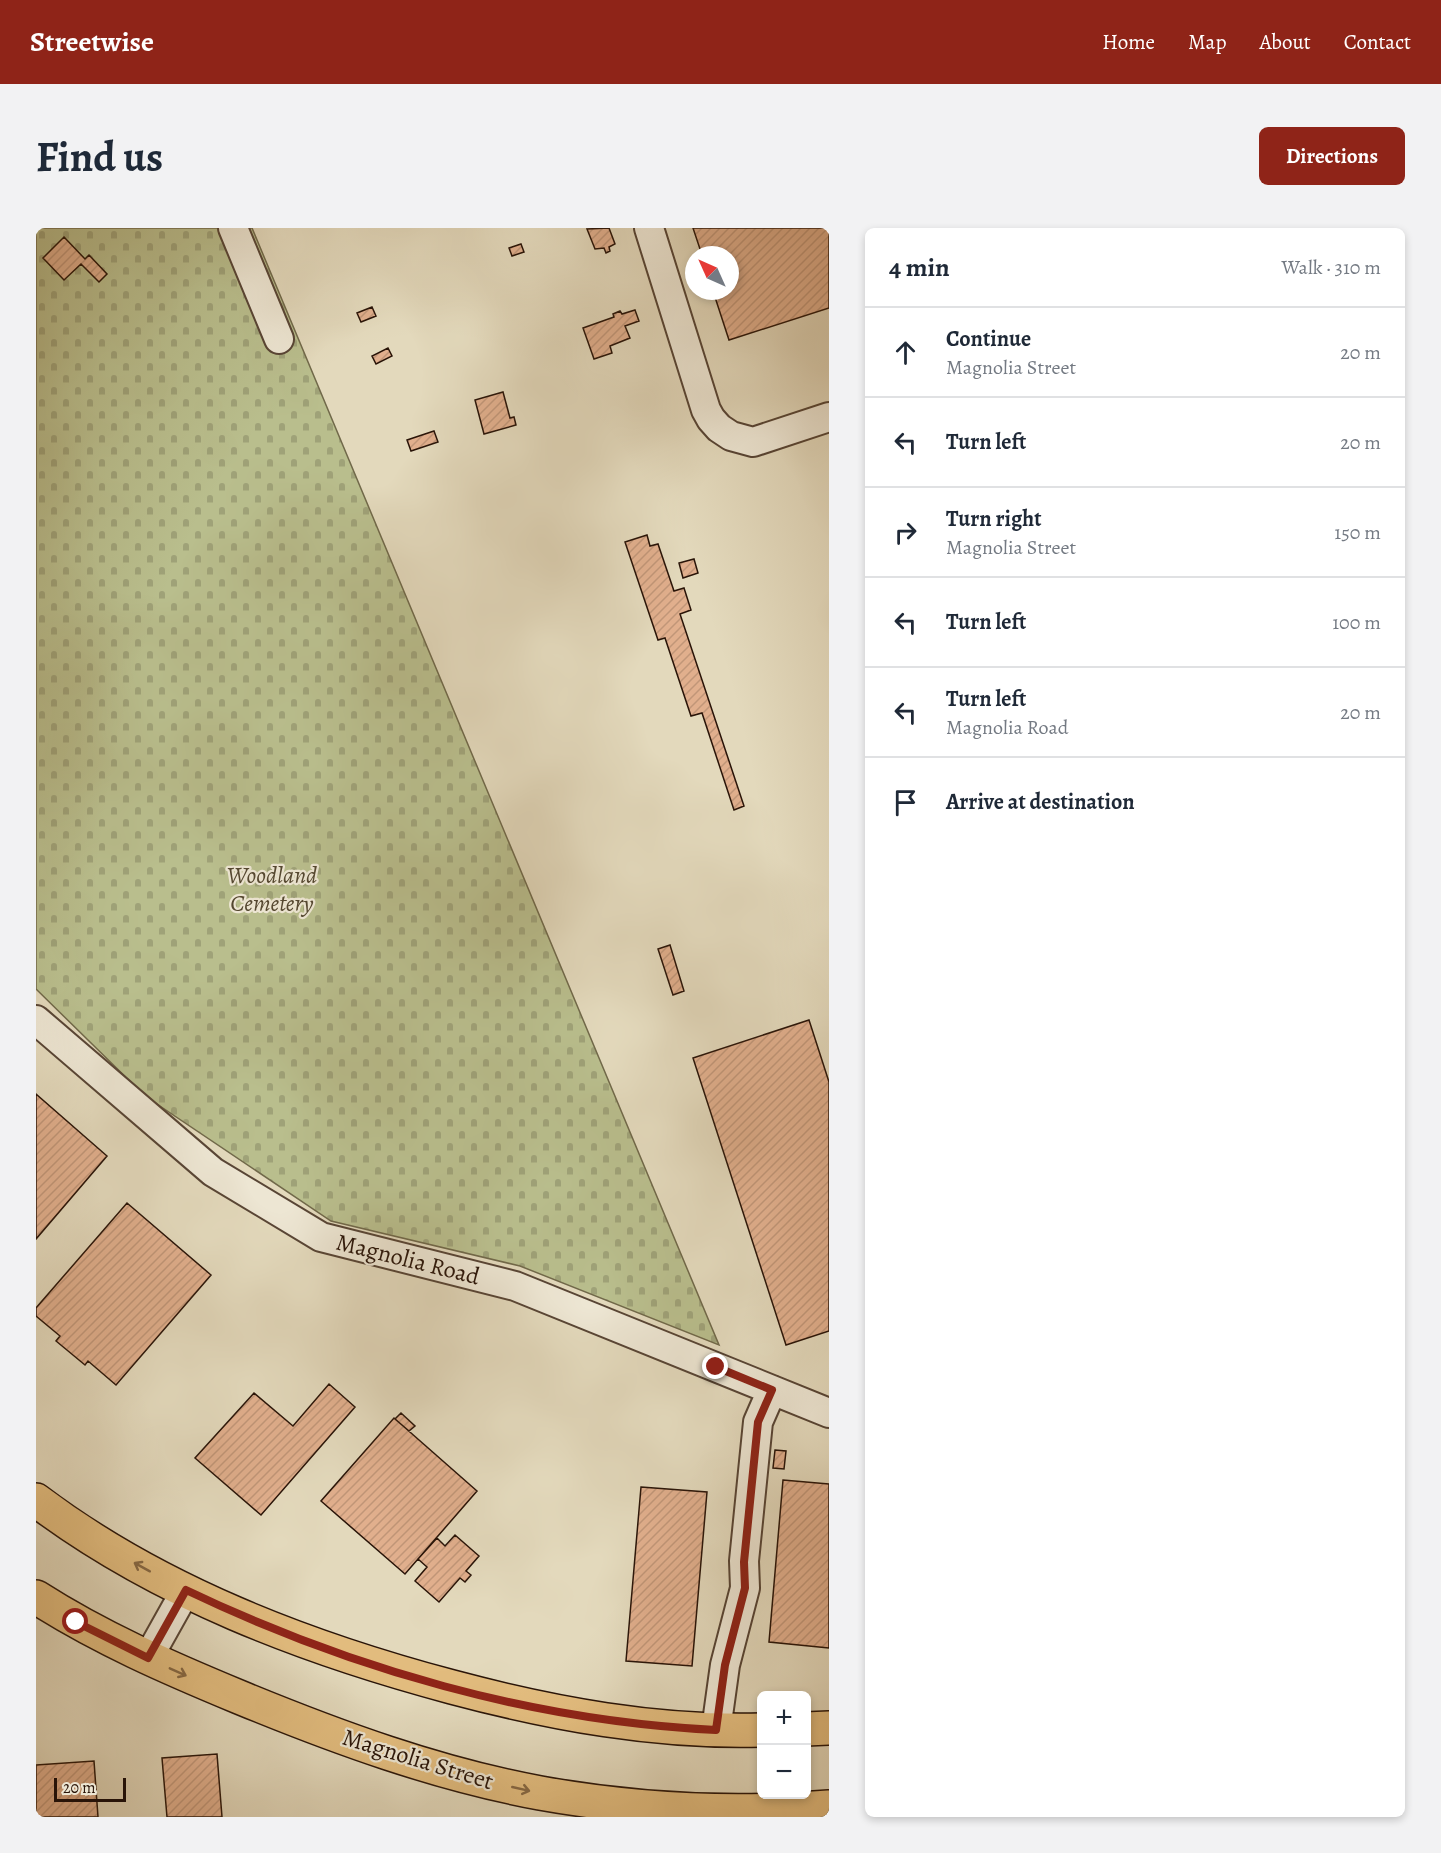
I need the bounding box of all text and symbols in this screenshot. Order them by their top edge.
text: Streetwise [30,23,154,61]
text: Home [1102,28,1155,56]
text: Map [1188,28,1226,56]
text: About [1259,28,1311,56]
text: Contact [1344,28,1411,56]
button: Directions [1259,127,1405,185]
text: Find us [36,128,163,185]
north arrow [685,246,739,300]
text: 4 min [889,250,950,285]
text: Walk · 310 m [1282,254,1381,281]
text: Continue [946,324,1031,354]
icon: ahead [889,336,922,369]
text: 20 m [1340,339,1381,366]
text: Magnolia Street [946,354,1076,381]
icon: left [889,426,922,459]
text: Turn left [946,427,1026,457]
text: 20 m [1340,429,1381,456]
text: Turn right [946,504,1042,534]
icon: right [889,516,922,549]
text: 150 m [1334,519,1381,546]
text: Magnolia Street [946,534,1076,561]
icon: left [889,606,922,639]
text: Turn left [946,607,1026,637]
text: 100 m [1332,609,1381,636]
text: Turn left [946,684,1026,714]
icon: left [889,696,922,729]
text: 20 m [1340,699,1381,726]
text: Magnolia Road [946,714,1068,741]
icon: arrive [889,786,922,819]
text: Arrive at destination [946,787,1135,817]
park label: Woodland Cemetery [227,859,317,919]
street label: Magnolia Road [333,1226,483,1292]
route end [702,1353,728,1379]
one-way arrow [134,1561,151,1573]
route start [62,1608,88,1634]
one-way arrow [169,1667,187,1678]
map controls [757,1691,811,1799]
button: + [757,1691,811,1745]
street label: Magnolia Street [339,1721,497,1797]
button: − [757,1745,811,1799]
scale bar [54,1775,126,1802]
text: 20 m [63,1777,96,1799]
one-way arrow [511,1783,530,1795]

